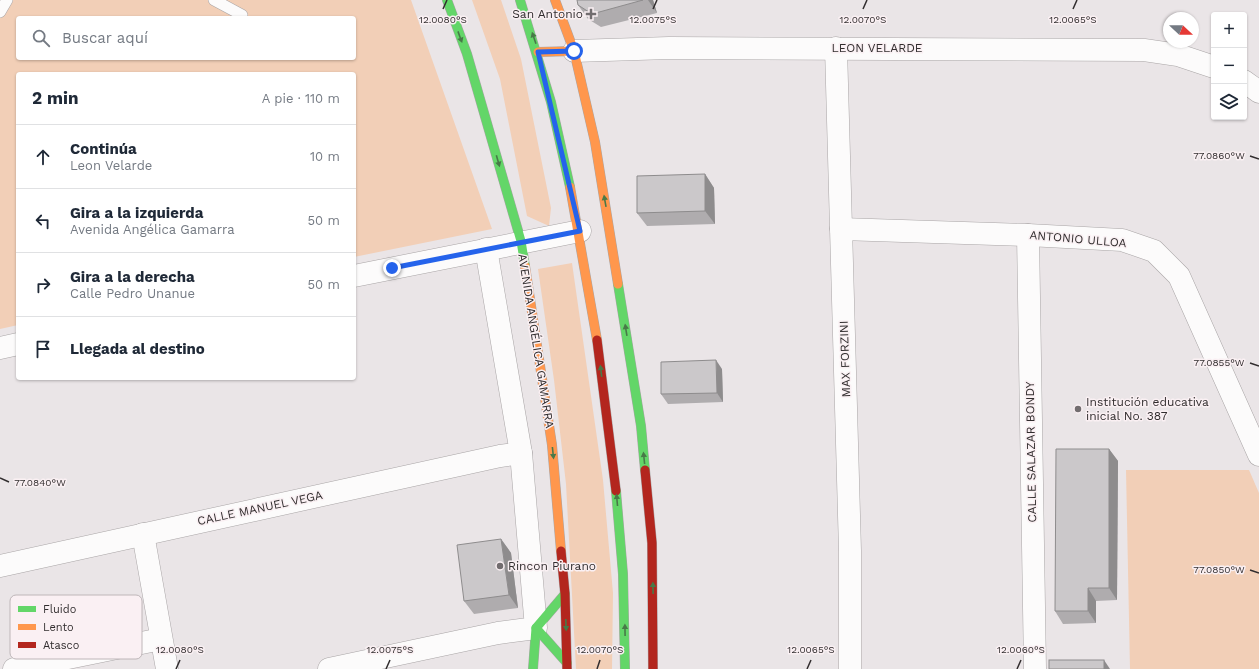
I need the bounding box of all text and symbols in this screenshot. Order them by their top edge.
place label: San Antonio [512,7,583,21]
marker: San Antonio [586,9,596,19]
north arrow [1163,12,1199,48]
map controls [1211,12,1247,120]
button: + [1211,12,1247,48]
text: 12.0080°S [419,14,467,25]
text: 12.0075°S [630,14,676,25]
text: 12.0070°S [839,14,887,25]
text: 12.0065°S [1049,14,1097,25]
search box [16,16,356,60]
icon: search [30,27,52,49]
text: Buscar aquí [62,29,148,47]
one-way arrow [458,31,464,43]
one-way arrow [530,32,536,44]
street label: LEON VELARDE [832,41,923,55]
route start [565,42,583,60]
button: − [1211,48,1247,84]
button: layers [1211,84,1247,120]
text: 2 min [32,88,78,108]
text: A pie · 110 m [262,91,340,106]
text: Continúa [70,140,137,158]
icon: ahead [32,146,54,168]
text: 10 m [310,149,340,164]
text: 77.0860°W [1193,150,1245,161]
one-way arrow [495,155,501,167]
text: Leon Velarde [70,158,152,173]
one-way arrow [602,195,608,208]
text: Gira a la izquierda [70,204,203,222]
icon: left [32,210,54,232]
text: 50 m [308,213,340,228]
text: Avenida Angélica Gamarra [70,222,235,237]
street label: ANTONIO ULLOA [1029,228,1127,250]
street label: AVENIDA ANGÉLICA GAMARRA [515,253,557,429]
route end [383,259,401,277]
text: Gira a la derecha [70,268,195,286]
icon: right [32,274,54,296]
text: 50 m [308,277,340,292]
text: Calle Pedro Unanue [70,286,195,301]
street label: MAX FORZINI [837,320,853,398]
one-way arrow [623,324,629,336]
icon: arrive [32,338,54,360]
text: Llegada al destino [70,340,205,358]
text: 77.0855°W [1194,357,1245,368]
one-way arrow [598,365,604,377]
street label: CALLE SALAZAR BONDY [1023,381,1039,523]
place label: Institución educativa inicial No. 387 [1086,395,1209,423]
marker: Institución educativa inicial No. 387 [1073,404,1083,414]
one-way arrow [549,447,556,460]
one-way arrow [641,452,648,464]
text: 77.0840°W [14,477,66,488]
street label: CALLE MANUEL VEGA [196,488,324,528]
one-way arrow [613,494,620,506]
place label: Rincon Piurano [508,559,596,573]
marker: Rincon Piurano [495,561,505,571]
text: 77.0850°W [1193,564,1245,575]
one-way arrow [650,581,656,594]
legend [10,595,142,659]
text: Fluido [43,603,76,616]
one-way arrow [562,619,569,631]
text: Lento [43,621,74,634]
one-way arrow [622,623,628,636]
text: Atasco [43,639,79,652]
text: 12.0080°S [156,644,204,655]
text: 12.0075°S [367,644,413,655]
text: 12.0070°S [576,644,624,655]
text: 12.0065°S [787,644,835,655]
text: 12.0060°S [997,644,1045,655]

